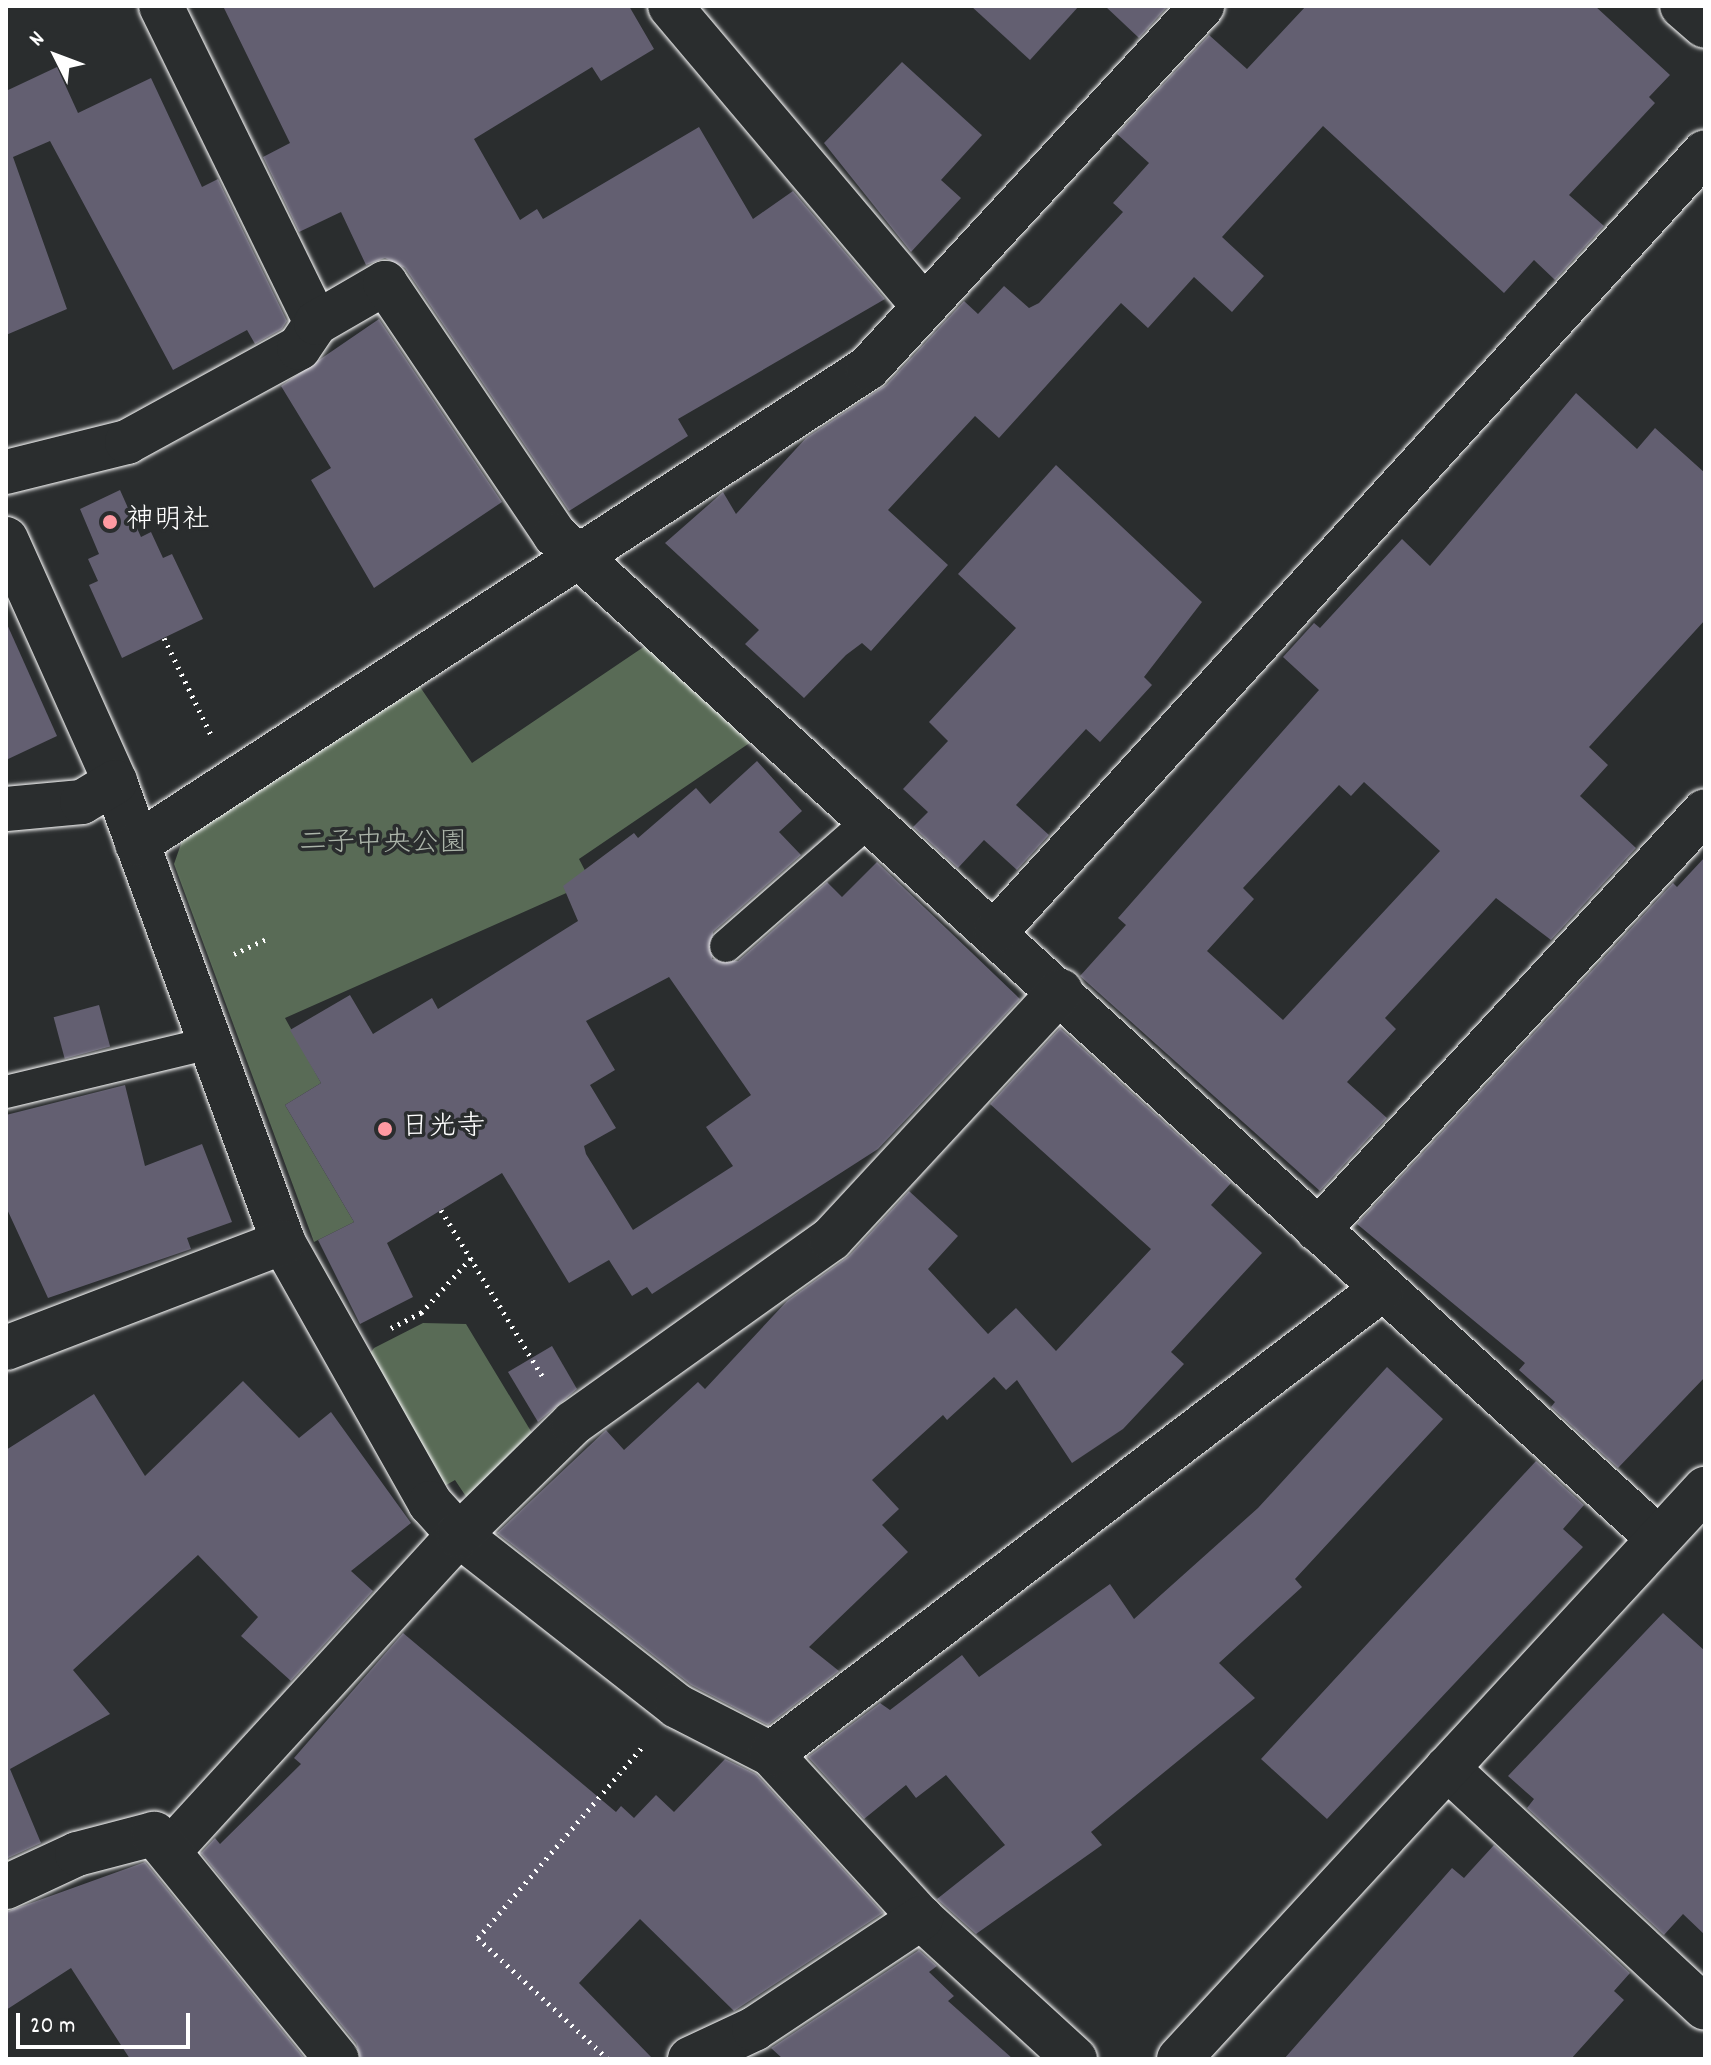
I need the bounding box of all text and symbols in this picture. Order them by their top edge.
north arrow [16,16,96,96]
text: N [23,25,53,54]
place label: 神明社 [126,505,210,539]
marker: 神明社 [101,513,119,531]
park label: 二子中央公園 [299,828,467,862]
place label: 日光寺 [401,1112,485,1146]
marker: 日光寺 [376,1120,394,1138]
scale bar [20,1997,194,2047]
text: 20 m [30,2010,76,2044]

